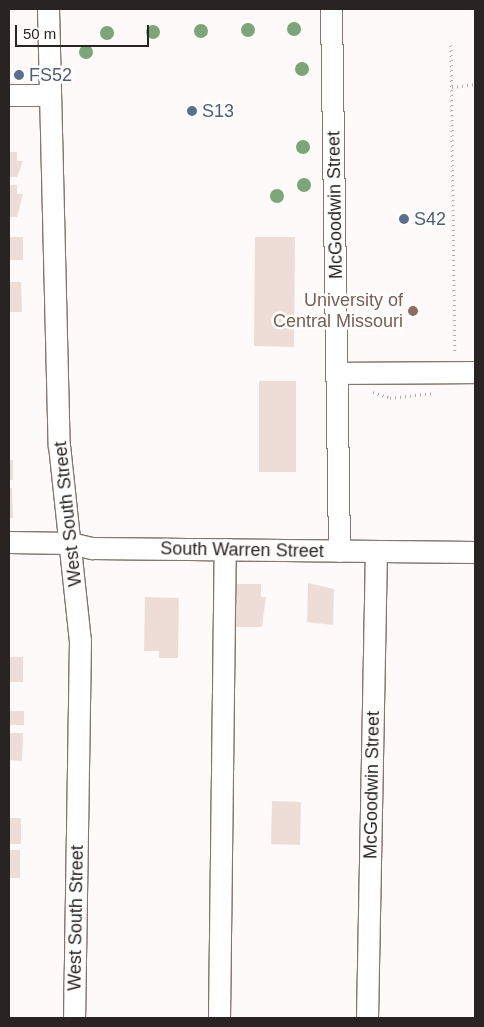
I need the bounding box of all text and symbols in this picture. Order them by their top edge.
scale bar [18,15,151,47]
text: 50 m [23,25,56,42]
place label: FS52 [29,64,72,86]
marker: FS52 [13,69,25,81]
place label: S13 [202,100,234,122]
marker: S13 [186,105,198,117]
street label: McGoodwin Street [323,131,347,279]
place label: S42 [414,208,446,230]
marker: S42 [398,213,410,225]
place label: University of Central Missouri [273,290,403,332]
marker: University of Central Missouri [407,305,419,317]
street label: West South Street [50,440,86,588]
street label: South Warren Street [160,538,324,562]
street label: McGoodwin Street [360,711,384,859]
street label: West South Street [64,845,88,991]

